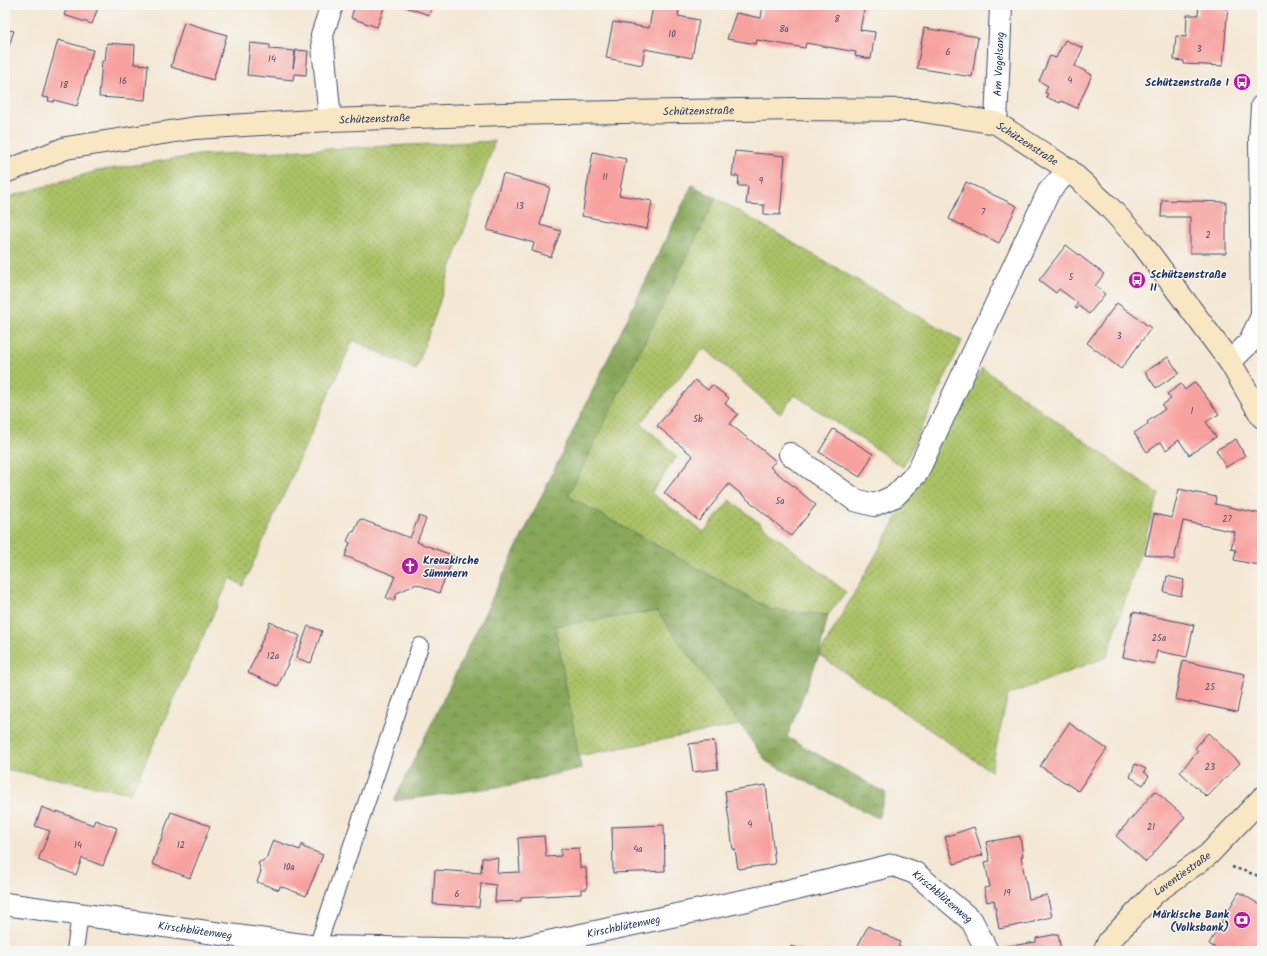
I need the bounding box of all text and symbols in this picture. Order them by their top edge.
house number: 8 [834,12,840,27]
house number: 8a [779,22,789,37]
house number: 10 [668,27,676,42]
street label: Am Vogelsang [989,31,1010,97]
house number: 3 [1196,42,1202,57]
house number: 6 [945,45,951,60]
house number: 14 [268,52,276,67]
bus stop icon: Schützenstraße I [1232,72,1252,92]
house number: 4 [1068,73,1073,88]
house number: 16 [119,74,127,89]
place label: Schützenstraße I [1145,74,1230,92]
house number: 18 [60,78,69,93]
street label: Schützenstraße [663,102,734,121]
street label: Schützenstraße [339,109,411,130]
street label: Schützenstraße [992,117,1062,171]
house number: 11 [602,170,608,185]
house number: 9 [759,174,764,189]
house number: 13 [516,199,524,214]
house number: 7 [981,205,986,220]
house number: 2 [1205,228,1211,243]
place label: Schützenstraße II [1150,266,1227,297]
house number: 5 [1069,270,1075,285]
bus stop icon: Schützenstraße II [1127,270,1147,290]
house number: 3 [1116,329,1122,344]
house number: 1 [1191,404,1194,419]
house number: 5b [693,412,703,427]
house number: 5a [775,494,785,509]
house number: 27 [1222,512,1233,527]
place label: Kreuzkirche Sümmern [423,552,479,583]
church icon: Kreuzkirche Sümmern [400,556,420,576]
house number: 25a [1152,631,1166,646]
house number: 12a [267,649,279,664]
house number: 25 [1205,680,1216,695]
house number: 23 [1205,760,1215,775]
house number: 4 [748,817,753,832]
house number: 21 [1147,820,1155,835]
house number: 14 [74,838,82,853]
house number: 12 [177,838,185,853]
house number: 4a [633,842,643,857]
street label: Laventiestraße [1150,847,1215,901]
house number: 10a [283,860,295,875]
street label: Kirschblütenweg [908,866,976,928]
house number: 19 [1003,886,1011,901]
house number: 6 [454,887,460,902]
place label: Märkische Bank (Volksbank) [1152,906,1230,937]
bank icon: Märkische Bank (Volksbank) [1232,910,1252,930]
street label: Kirschblütenweg [585,911,662,944]
street label: Kirschblütenweg [157,917,233,945]

